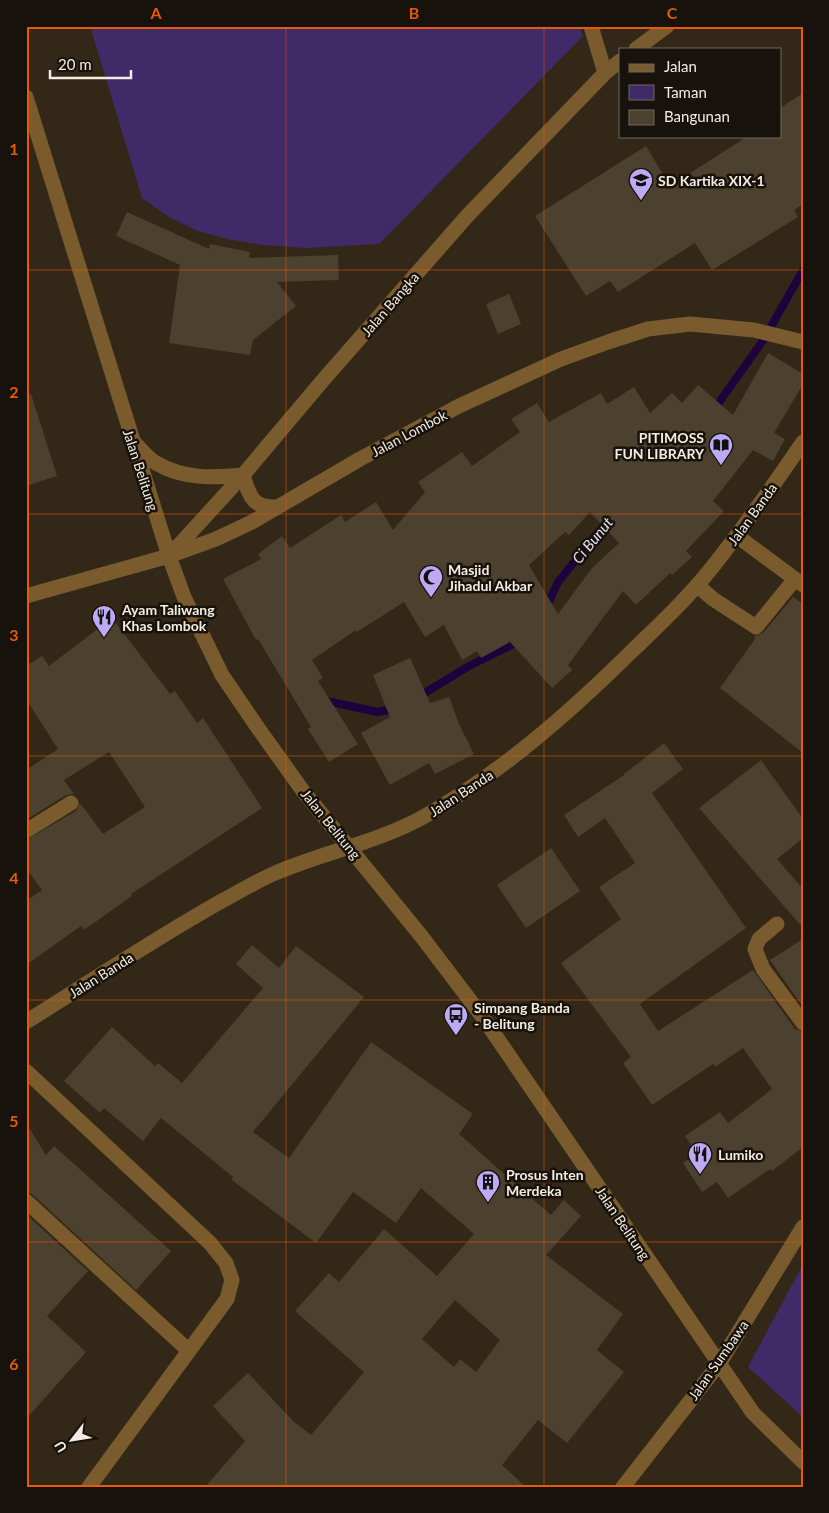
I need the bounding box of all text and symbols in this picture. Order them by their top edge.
text: A [149,3,162,22]
text: B [409,3,419,22]
text: C [667,3,678,22]
scale bar [50,48,131,80]
legend [619,48,782,138]
text: 20 m [58,55,92,73]
text: Jalan [664,57,697,75]
text: Taman [664,83,707,101]
text: Bangunan [664,107,730,125]
text: 1 [9,139,19,158]
school or university icon: SD Kartika XIX-1 [628,167,654,201]
place label: SD Kartika XIX-1 [658,172,765,189]
street label: Jalan Bangka [358,268,422,340]
text: 2 [9,382,19,401]
street label: Jalan Lombok [368,406,451,460]
street label: Jalan Belitung [120,427,162,513]
place label: PITIMOSS FUN LIBRARY [615,429,705,462]
library icon: PITIMOSS FUN LIBRARY [708,432,734,466]
street label: Jalan Banda [724,480,780,548]
water label: Ci Bunut [568,513,617,567]
place label: Masjid Jihadul Akbar [448,561,533,594]
mosque icon: Masjid Jihadul Akbar [418,564,444,598]
place label: Ayam Taliwang Khas Lombok [121,601,215,634]
restaurant icon: Ayam Taliwang Khas Lombok [91,604,117,638]
text: 3 [9,625,19,644]
street label: Jalan Banda [426,766,496,820]
street label: Jalan Belitung [298,786,364,862]
text: 4 [9,868,19,887]
street label: Jalan Banda [66,948,136,1001]
place label: Simpang Banda - Belitung [474,999,570,1032]
bus stop icon: Simpang Banda - Belitung [443,1002,469,1036]
text: 5 [9,1111,19,1130]
restaurant icon: Lumiko [687,1141,713,1175]
place label: Lumiko [718,1146,763,1163]
place label: Prosus Inten Merdeka [506,1166,584,1199]
building icon: Prosus Inten Merdeka [475,1169,501,1203]
street label: Jalan Belitung [592,1183,654,1263]
street label: Jalan Sumbawa [684,1317,752,1403]
text: 6 [9,1354,19,1373]
north arrow [48,1416,98,1466]
text: U [50,1438,70,1456]

